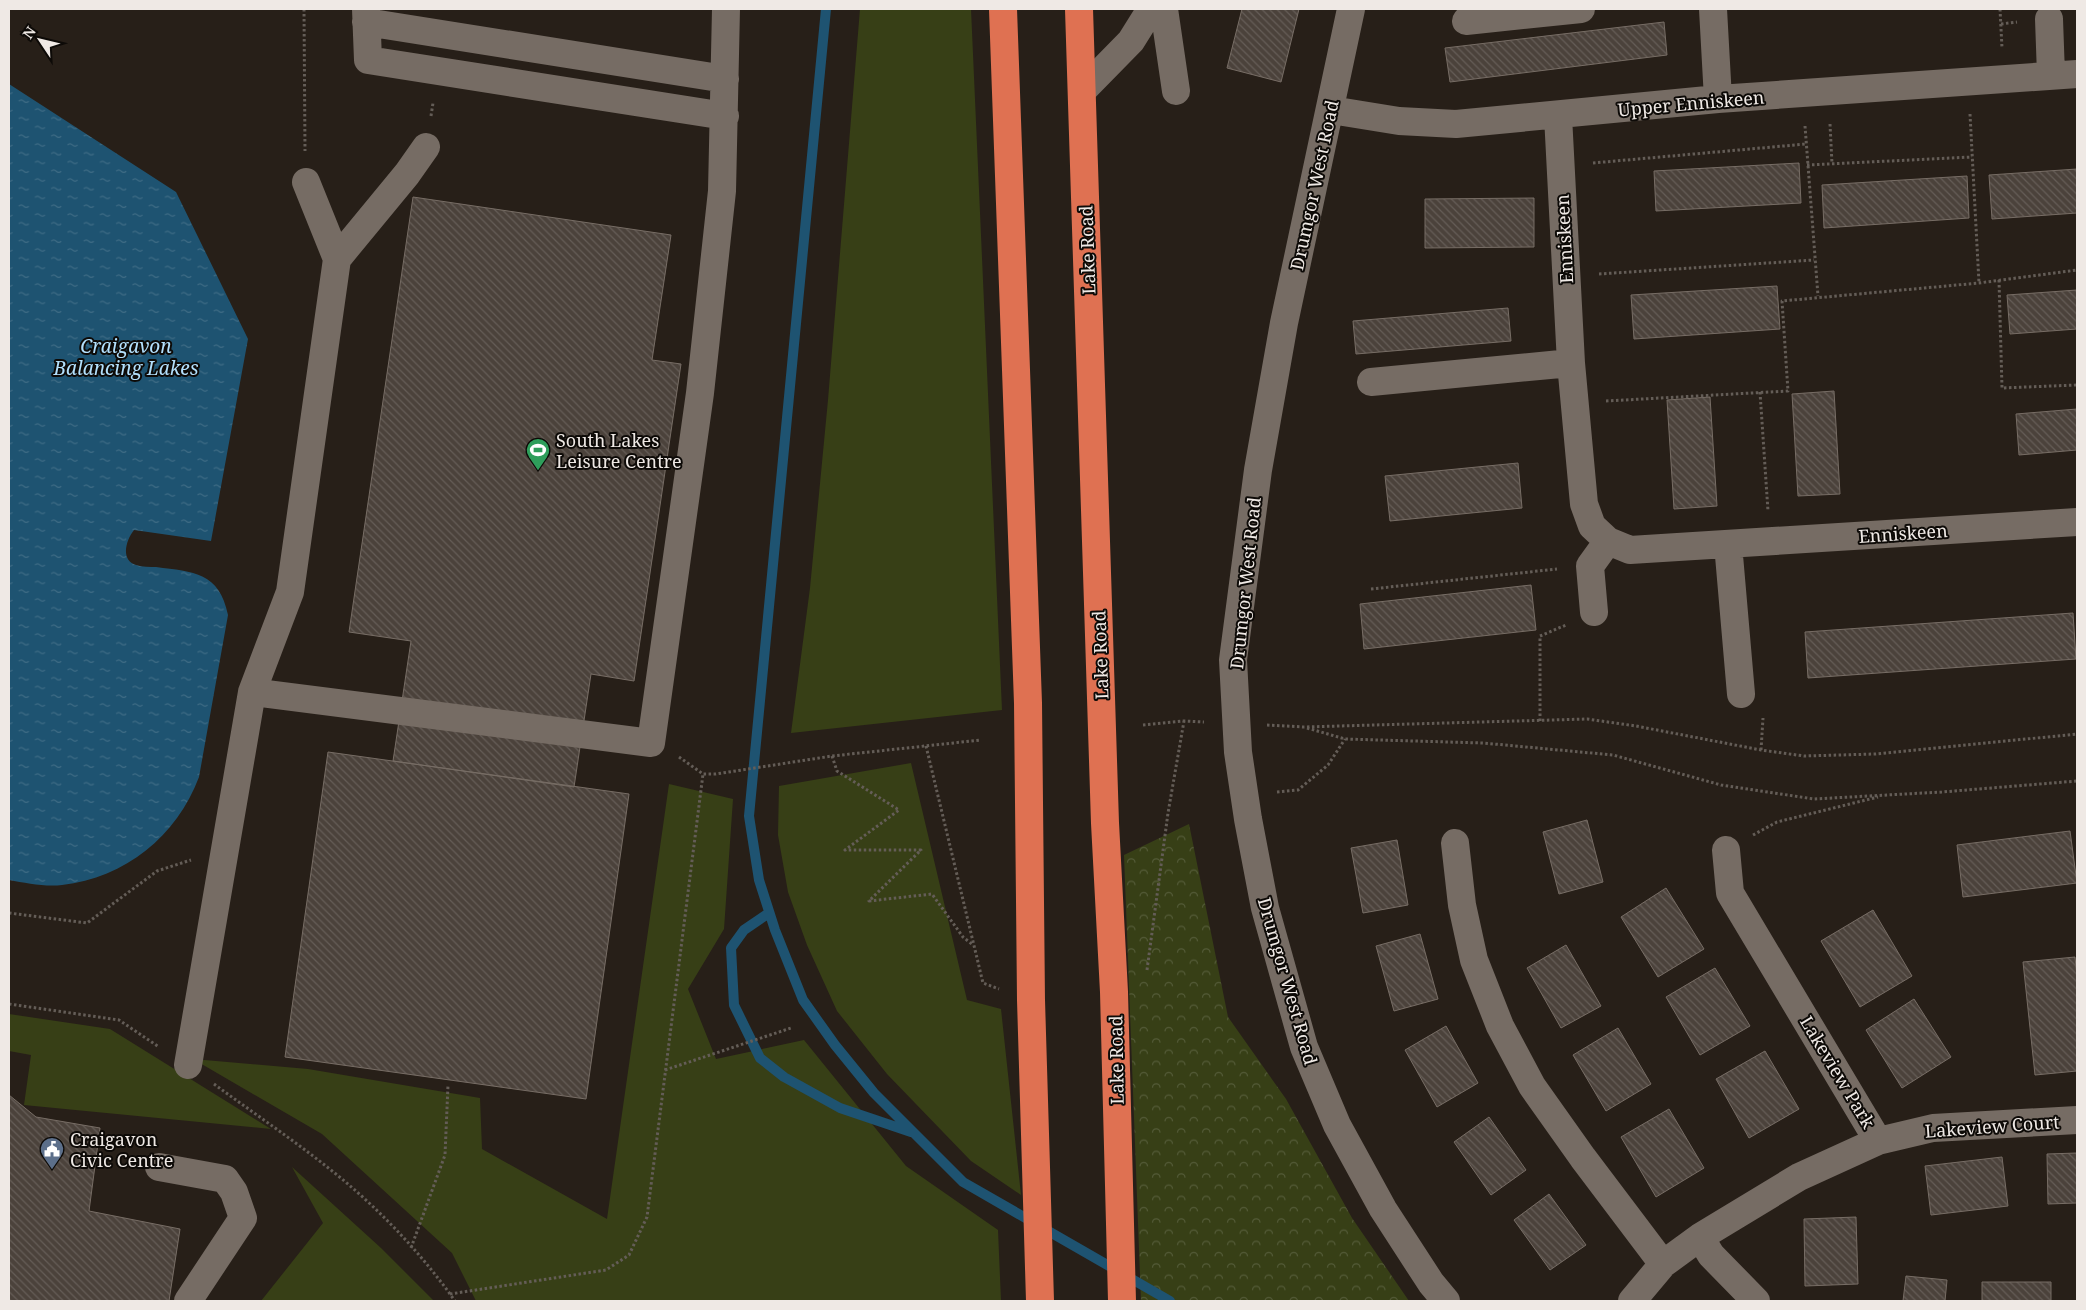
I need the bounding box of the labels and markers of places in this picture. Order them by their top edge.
place label: South Lakes Leisure Centre [556,428,682,473]
sports icon: South Lakes Leisure Centre [525,437,551,471]
place label: Craigavon Civic Centre [70,1127,173,1172]
public building icon: Craigavon Civic Centre [39,1136,65,1170]

